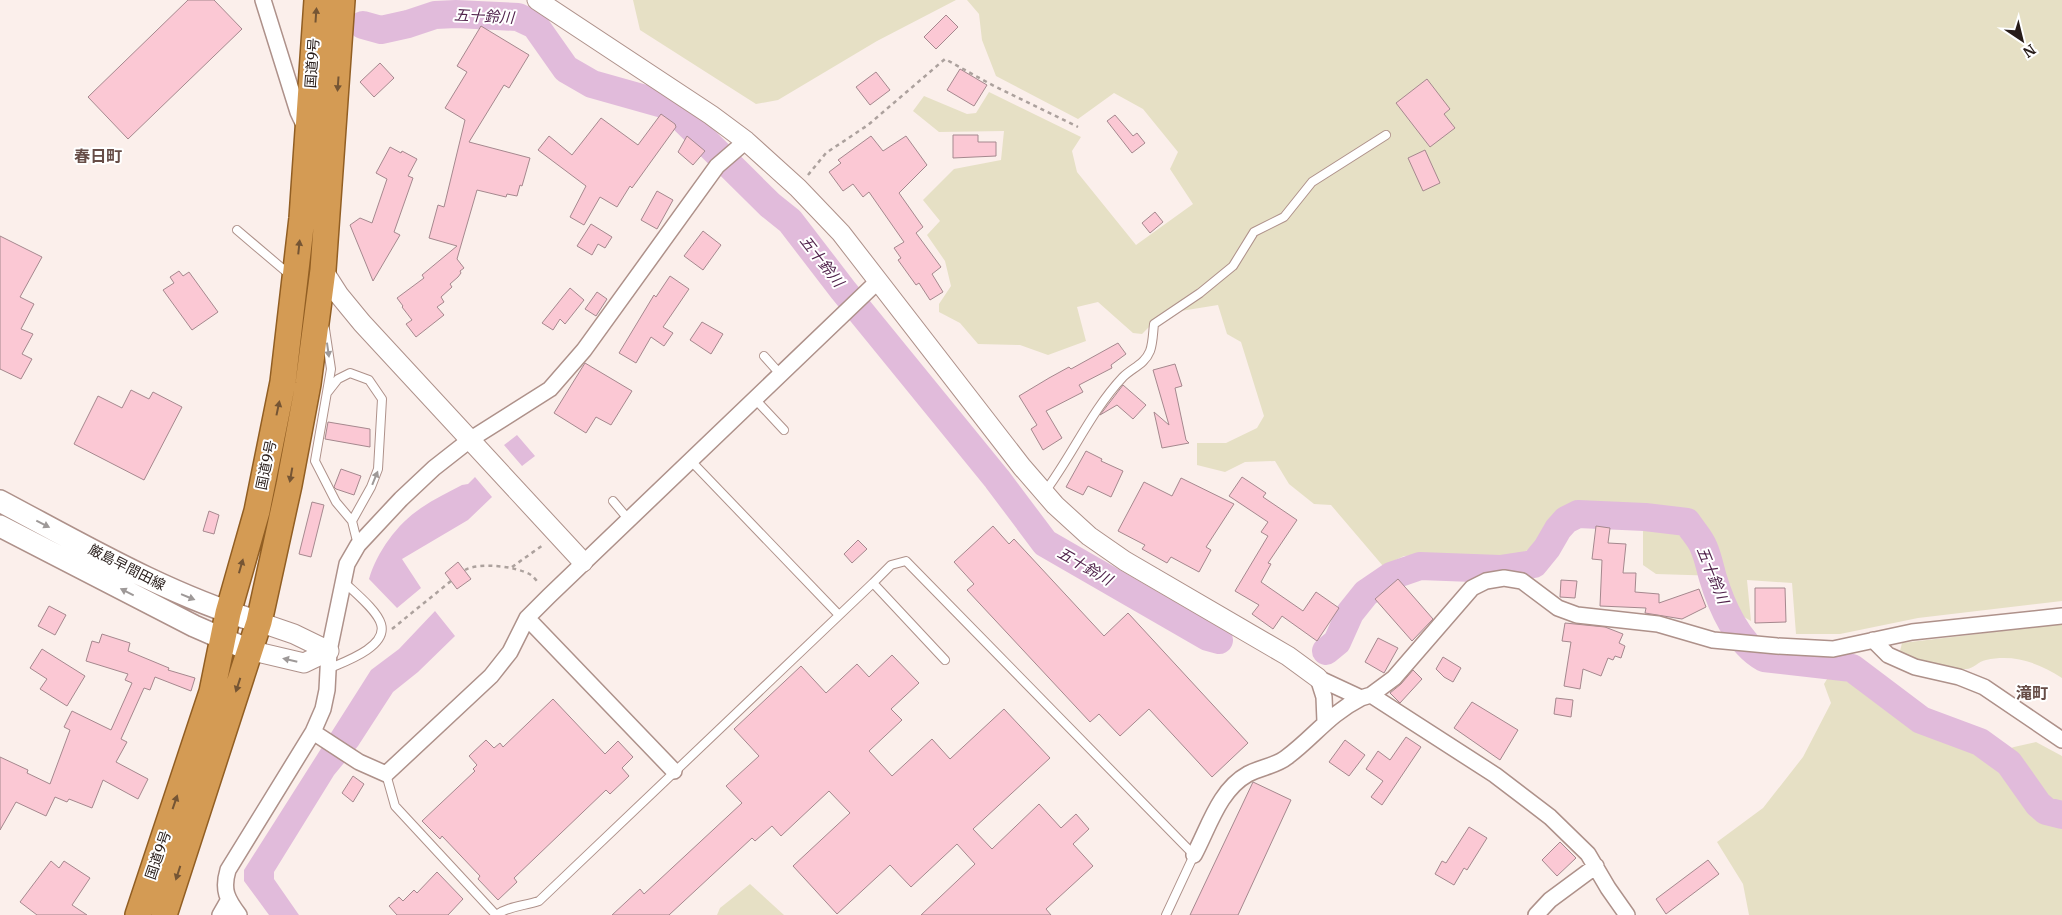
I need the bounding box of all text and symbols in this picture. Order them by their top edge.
water label: 五十鈴川 [454,5,516,27]
one-way arrow [312,6,320,22]
north arrow [1997,15,2047,65]
street label: 国道9号 [301,37,323,89]
text: N [2020,40,2039,61]
one-way arrow [333,76,341,92]
district label: 春日町 [74,146,122,166]
water label: 五十鈴川 [796,232,849,292]
one-way arrow [295,238,303,254]
one-way arrow [324,342,332,358]
one-way arrow [274,400,282,415]
street label: 国道9号 [252,438,280,492]
one-way arrow [287,468,295,484]
one-way arrow [371,470,379,485]
one-way arrow [36,520,50,528]
street label: 厳島早間田線 [85,540,169,594]
water label: 五十鈴川 [1054,543,1117,590]
water label: 五十鈴川 [1693,544,1734,608]
one-way arrow [238,558,246,573]
one-way arrow [119,588,134,596]
one-way arrow [181,593,195,601]
one-way arrow [283,656,298,664]
one-way arrow [234,678,242,693]
district label: 滝町 [2016,683,2048,703]
one-way arrow [172,795,180,810]
street label: 国道9号 [141,828,175,882]
one-way arrow [173,866,181,881]

